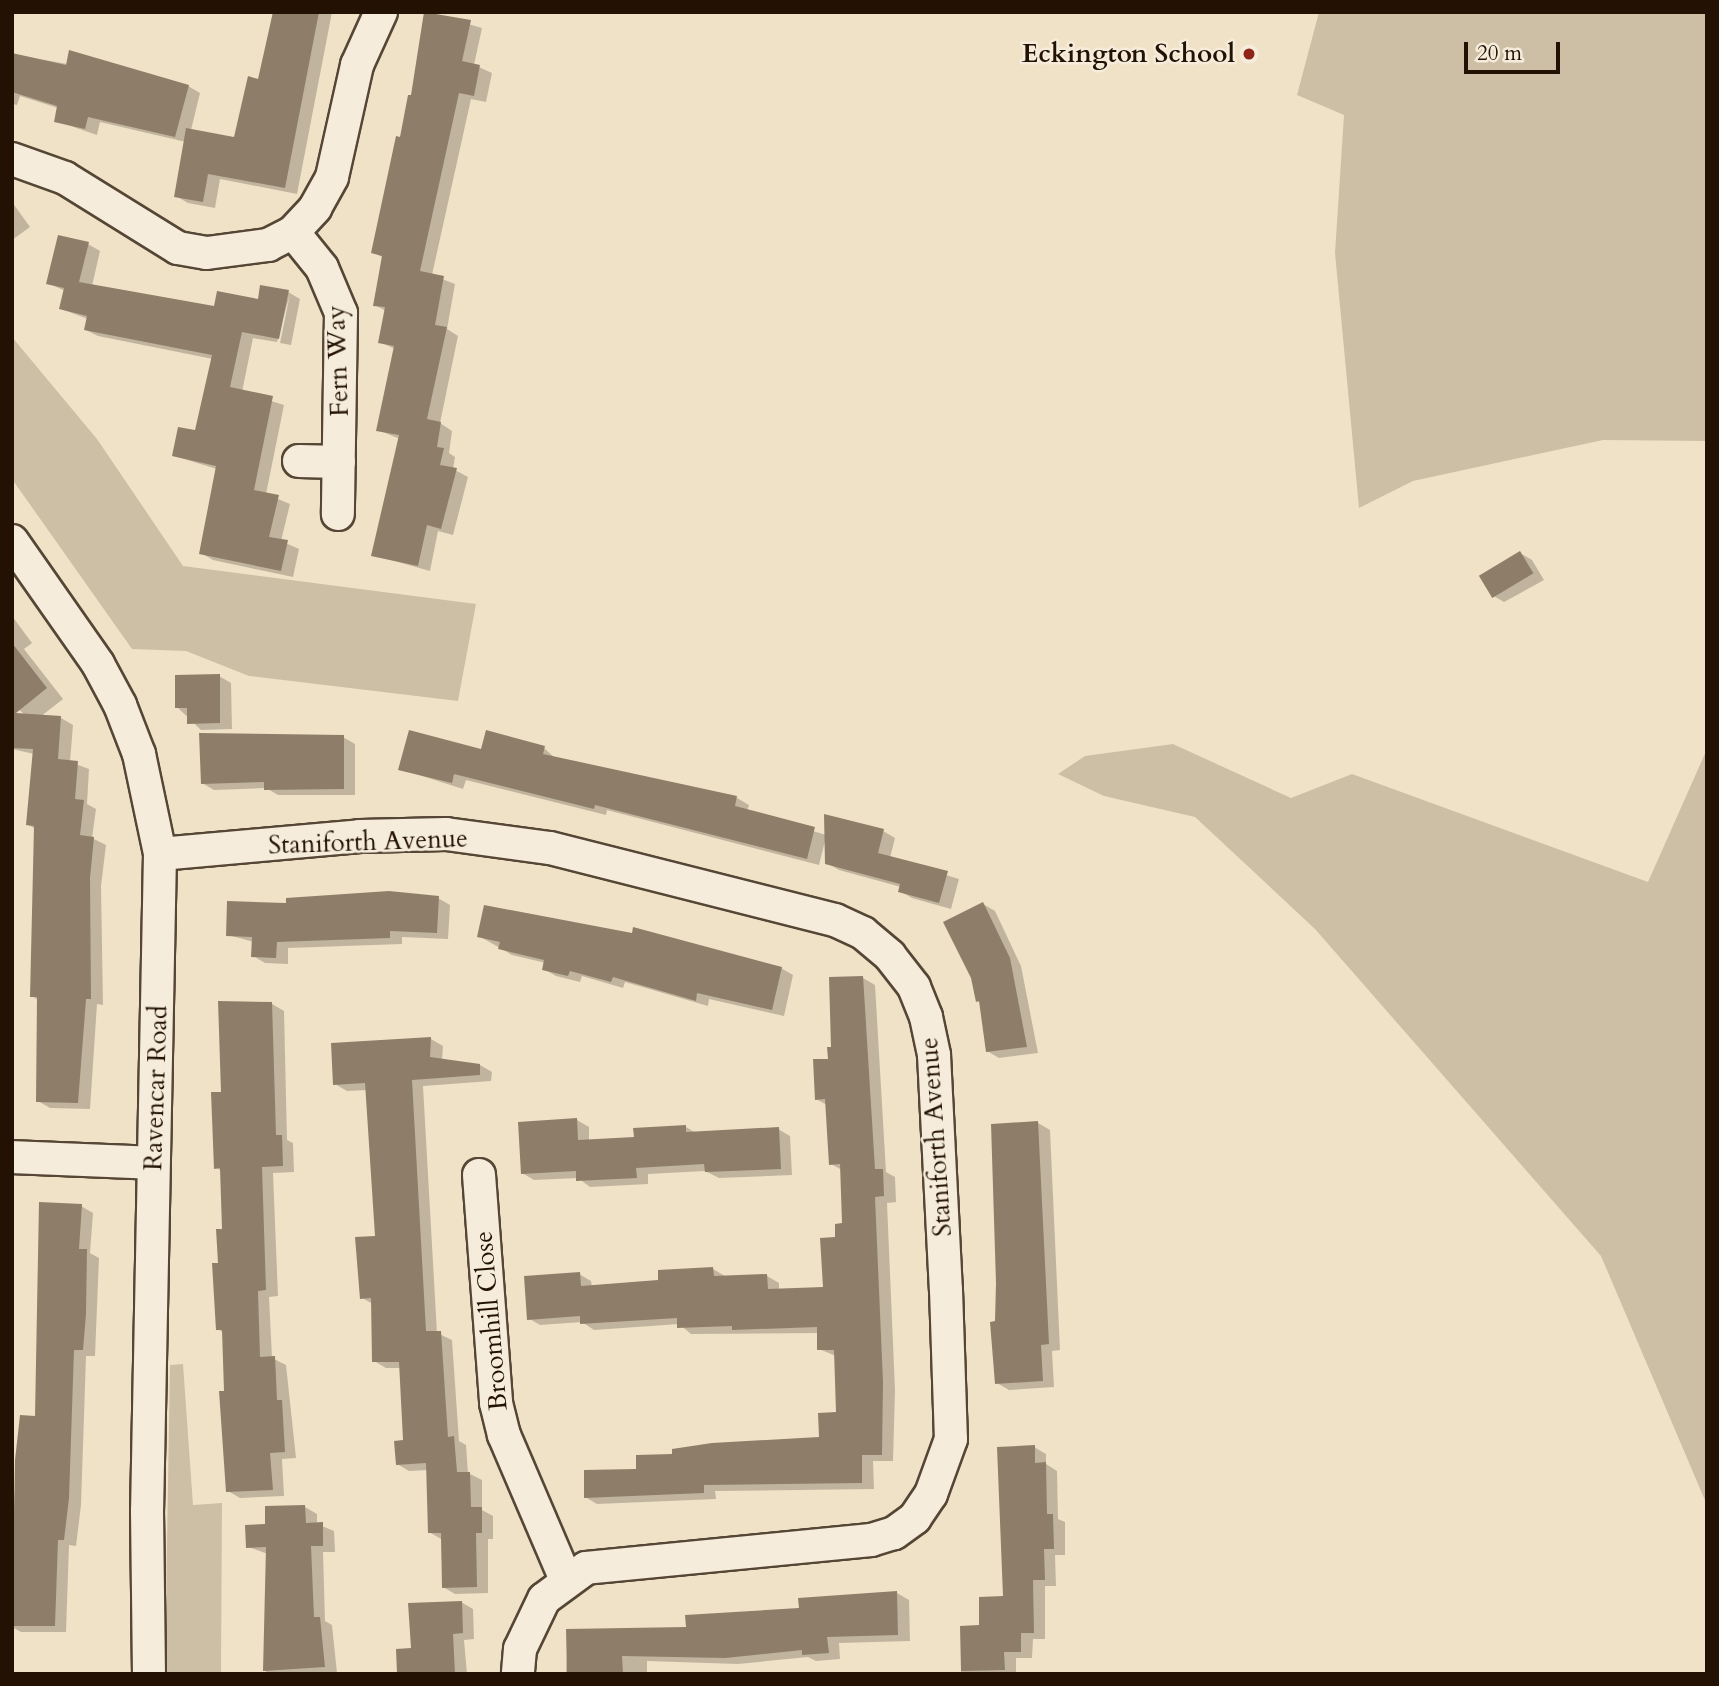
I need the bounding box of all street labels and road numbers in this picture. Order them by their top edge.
street label: Fern Way [320,305,356,417]
street label: Staniforth Avenue [268,823,468,861]
street label: Ravencar Road [138,1005,174,1171]
street label: Staniforth Avenue [913,1036,959,1238]
street label: Broomhill Close [468,1230,514,1412]

